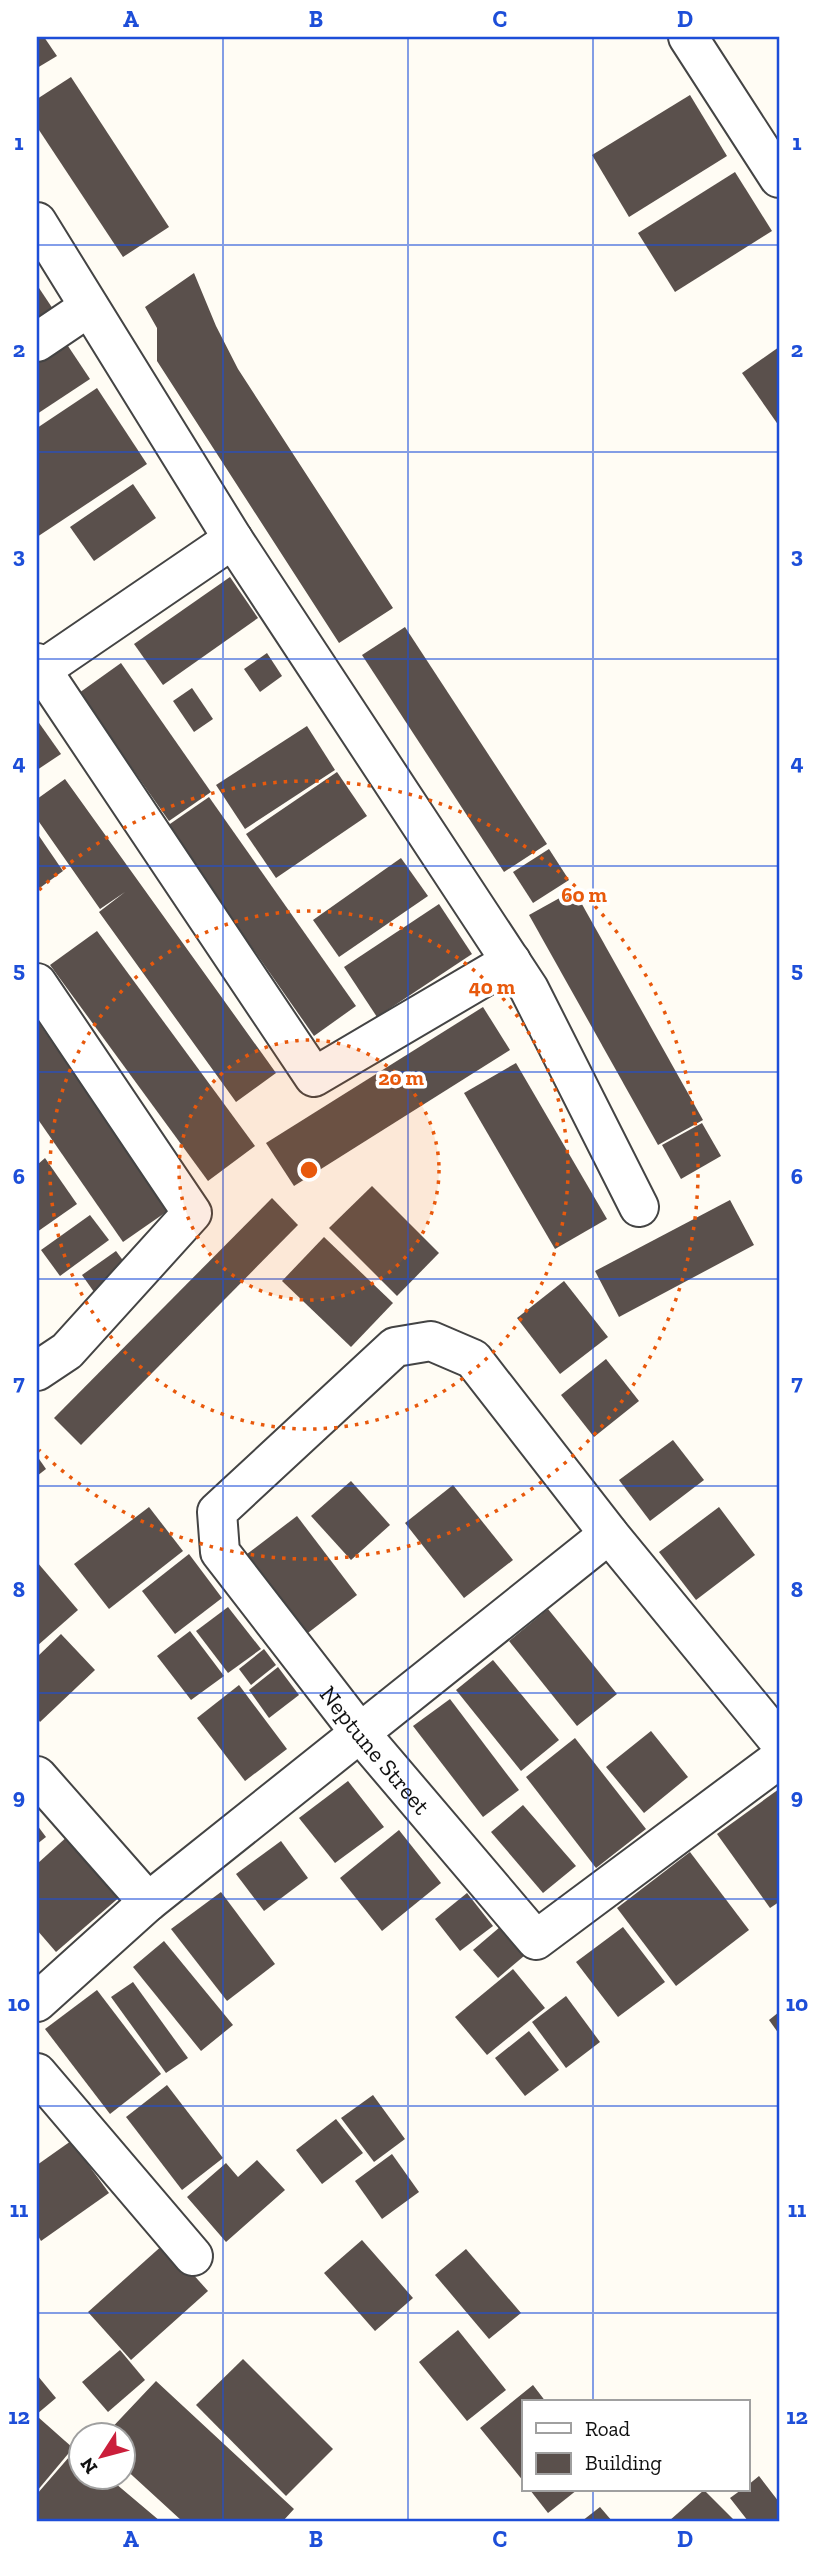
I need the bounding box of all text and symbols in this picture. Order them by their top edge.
text: A [123,5,139,33]
text: B [309,5,323,33]
text: C [493,5,507,33]
text: D [677,5,693,33]
text: 1 [14,128,24,156]
text: 1 [792,128,802,156]
text: 2 [13,335,25,363]
text: 2 [791,335,803,363]
text: 3 [13,541,25,569]
text: 3 [791,541,803,569]
text: 4 [12,748,26,776]
text: 4 [790,748,804,776]
text: 60 m [561,882,607,907]
text: 5 [13,955,25,983]
text: 5 [791,955,803,983]
text: 40 m [469,974,516,999]
text: 20 m [378,1065,424,1090]
centre of rings [297,1158,321,1182]
text: 6 [13,1162,25,1190]
text: 6 [791,1162,803,1190]
text: 7 [13,1368,25,1396]
text: 7 [791,1368,803,1396]
text: 8 [13,1575,25,1603]
text: 8 [791,1575,803,1603]
street label: Neptune Street [314,1680,437,1820]
text: 9 [13,1782,25,1810]
text: 9 [791,1782,803,1810]
text: 10 [8,1989,30,2017]
text: 10 [786,1989,808,2017]
text: 11 [10,2195,28,2223]
text: 11 [788,2195,806,2223]
legend [522,2400,750,2492]
text: 12 [8,2402,30,2430]
text: 12 [786,2402,808,2430]
text: Road [585,2416,631,2441]
north arrow [66,2422,136,2492]
text: Building [585,2450,662,2475]
text: N [75,2453,102,2478]
text: A [123,2525,139,2553]
text: B [309,2525,323,2553]
text: C [493,2525,507,2553]
text: D [677,2525,693,2553]

